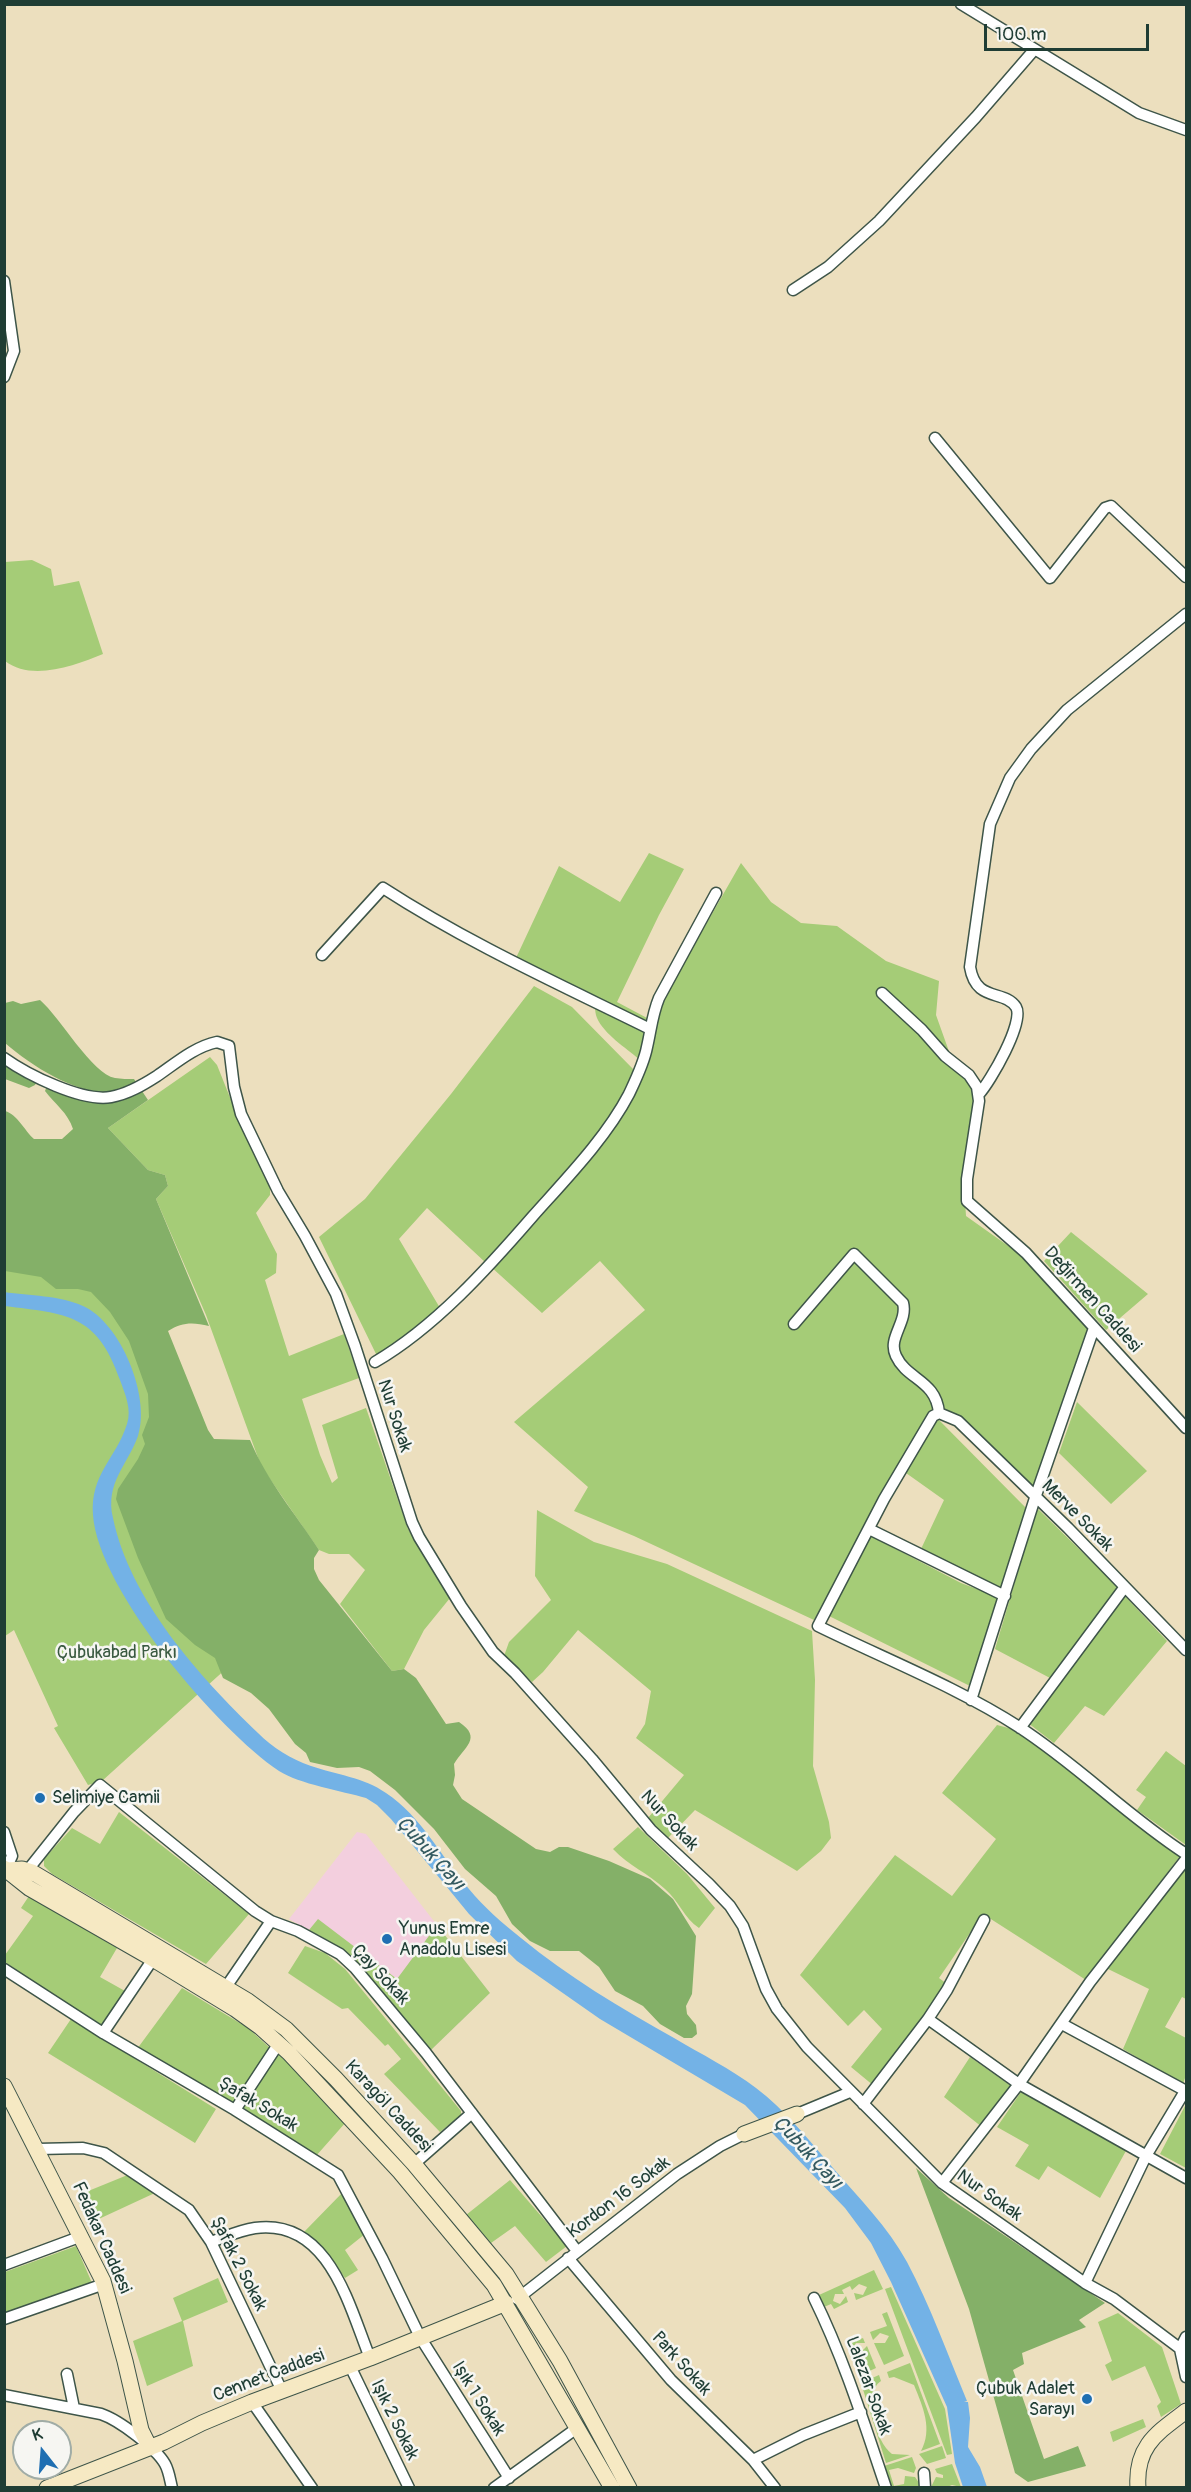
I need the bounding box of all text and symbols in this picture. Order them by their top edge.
scale bar [987,12,1152,50]
text: 100 m [995,23,1047,46]
street label: Değirmen Caddesi [1039,1243,1145,1357]
street label: Nur Sokak [372,1377,416,1455]
street label: Merve Sokak [1037,1476,1117,1556]
park label: Çubukabad Parkı [57,1642,177,1664]
street label: Nur Sokak [635,1786,703,1856]
place label: Selimiye Camii [52,1787,160,1809]
marker: Selimiye Camii [33,1791,47,1805]
water label: Çubuk Çayı [391,1812,469,1896]
place label: Yunus Emre Anadolu Lisesi [399,1918,506,1960]
marker: Yunus Emre Anadolu Lisesi [380,1932,394,1946]
street label: Çay Sokak [347,1940,413,2010]
street label: Karagöl Caddesi [340,2056,436,2158]
street label: Şafak Sokak [214,2073,302,2137]
water label: Çubuk Çayı [767,2112,847,2194]
street label: Kordon 16 Sokak [563,2152,675,2244]
street label: Nur Sokak [952,2166,1026,2226]
street label: Fedakar Caddesi [67,2179,135,2297]
street label: Şafak 2 Sokak [205,2213,271,2315]
street label: Park Sokak [647,2327,715,2401]
street label: Lalezar Sokak [840,2334,896,2438]
street label: Cennet Caddesi [210,2345,328,2407]
street label: Işık 1 Sokak [447,2358,509,2440]
street label: Işık 2 Sokak [365,2376,423,2464]
place label: Çubuk Adalet Sarayı [976,2378,1075,2420]
marker: Çubuk Adalet Sarayı [1080,2392,1094,2406]
north arrow [12,2420,72,2480]
text: K [30,2424,45,2446]

